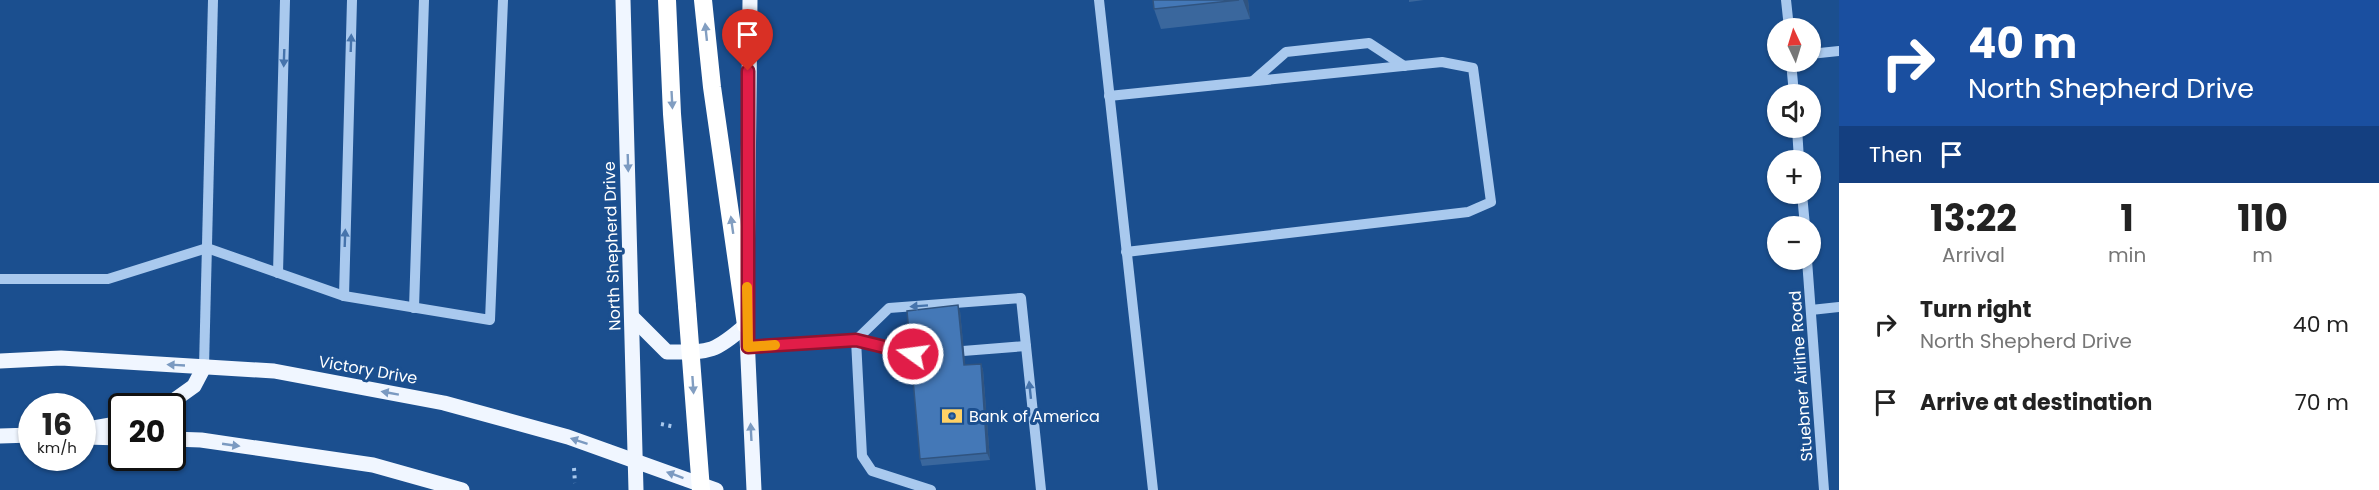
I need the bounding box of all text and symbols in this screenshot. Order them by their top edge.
pin [722,9,773,71]
text: 40 m [1968,14,2077,73]
icon: arrive [731,18,764,51]
north arrow [1767,18,1821,72]
map controls [1767,18,1821,270]
one-way arrow [701,22,711,41]
icon: right [1869,24,1947,102]
one-way arrow [346,33,355,52]
one-way arrow [279,49,288,68]
text: North Shepherd Drive [1968,70,2254,107]
button: sound [1767,84,1821,138]
one-way arrow [667,91,676,110]
icon: arrive [1935,138,1968,171]
text: Then [1869,139,1923,170]
button: + [1767,150,1821,204]
one-way arrow [623,154,632,173]
street label: North Shepherd Drive [598,161,626,331]
text: 13:22 [1930,193,2017,244]
text: 1 [2120,193,2134,244]
text: 110 [2237,193,2288,244]
one-way arrow [727,216,736,235]
button: − [1767,216,1821,270]
one-way arrow [341,228,350,247]
text: Arrival [1942,241,2005,269]
text: min [2108,241,2146,269]
text: m [2252,241,2273,269]
street label: Stuebner Airline Road [1784,290,1818,462]
text: Turn right [1920,294,2031,325]
one-way arrow [909,301,928,311]
icon: right [1869,308,1902,341]
text: 40 m [2293,309,2349,340]
position arrow [881,322,945,386]
text: North Shepherd Drive [1920,327,2132,355]
street label: Victory Drive [317,350,419,390]
one-way arrow [167,360,186,370]
one-way arrow [688,376,698,395]
one-way arrow [1025,381,1035,400]
icon: arrive [1869,386,1902,419]
text: Arrive at destination [1920,387,2152,418]
text: 70 m [2295,387,2349,418]
one-way arrow [381,388,400,397]
speed limit sign: 20 [108,393,186,471]
text: 16 [42,403,72,446]
bank icon: Bank of America [940,404,964,428]
place label: Bank of America [969,405,1100,428]
one-way arrow [747,422,756,441]
one-way arrow [570,436,588,446]
text: km/h [37,437,77,458]
one-way arrow [221,440,240,449]
one-way arrow [666,470,684,480]

